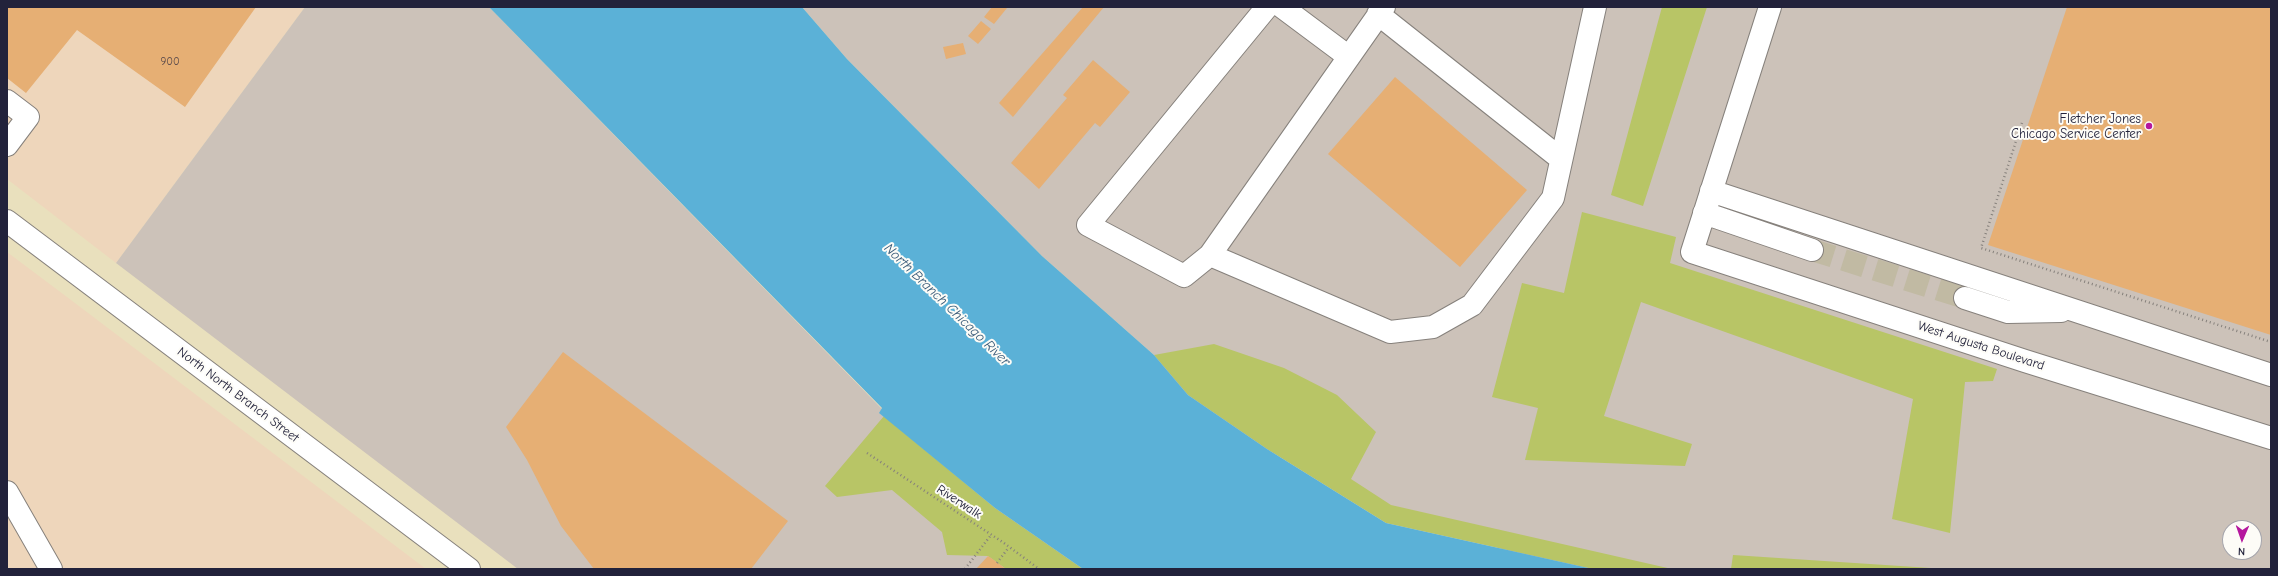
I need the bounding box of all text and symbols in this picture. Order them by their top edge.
house number: 900 [160,55,180,69]
place label: Fletcher Jones Chicago Service Center [2011,111,2141,142]
marker: Fletcher Jones Chicago Service Center [2144,121,2154,131]
water label: North Branch Chicago River [880,240,1014,370]
street label: West Augusta Boulevard [1916,318,2046,374]
street label: North North Branch Street [174,344,302,446]
street label: Riverwalk [933,482,985,522]
north arrow [2222,520,2262,560]
text: N [2238,545,2245,558]

